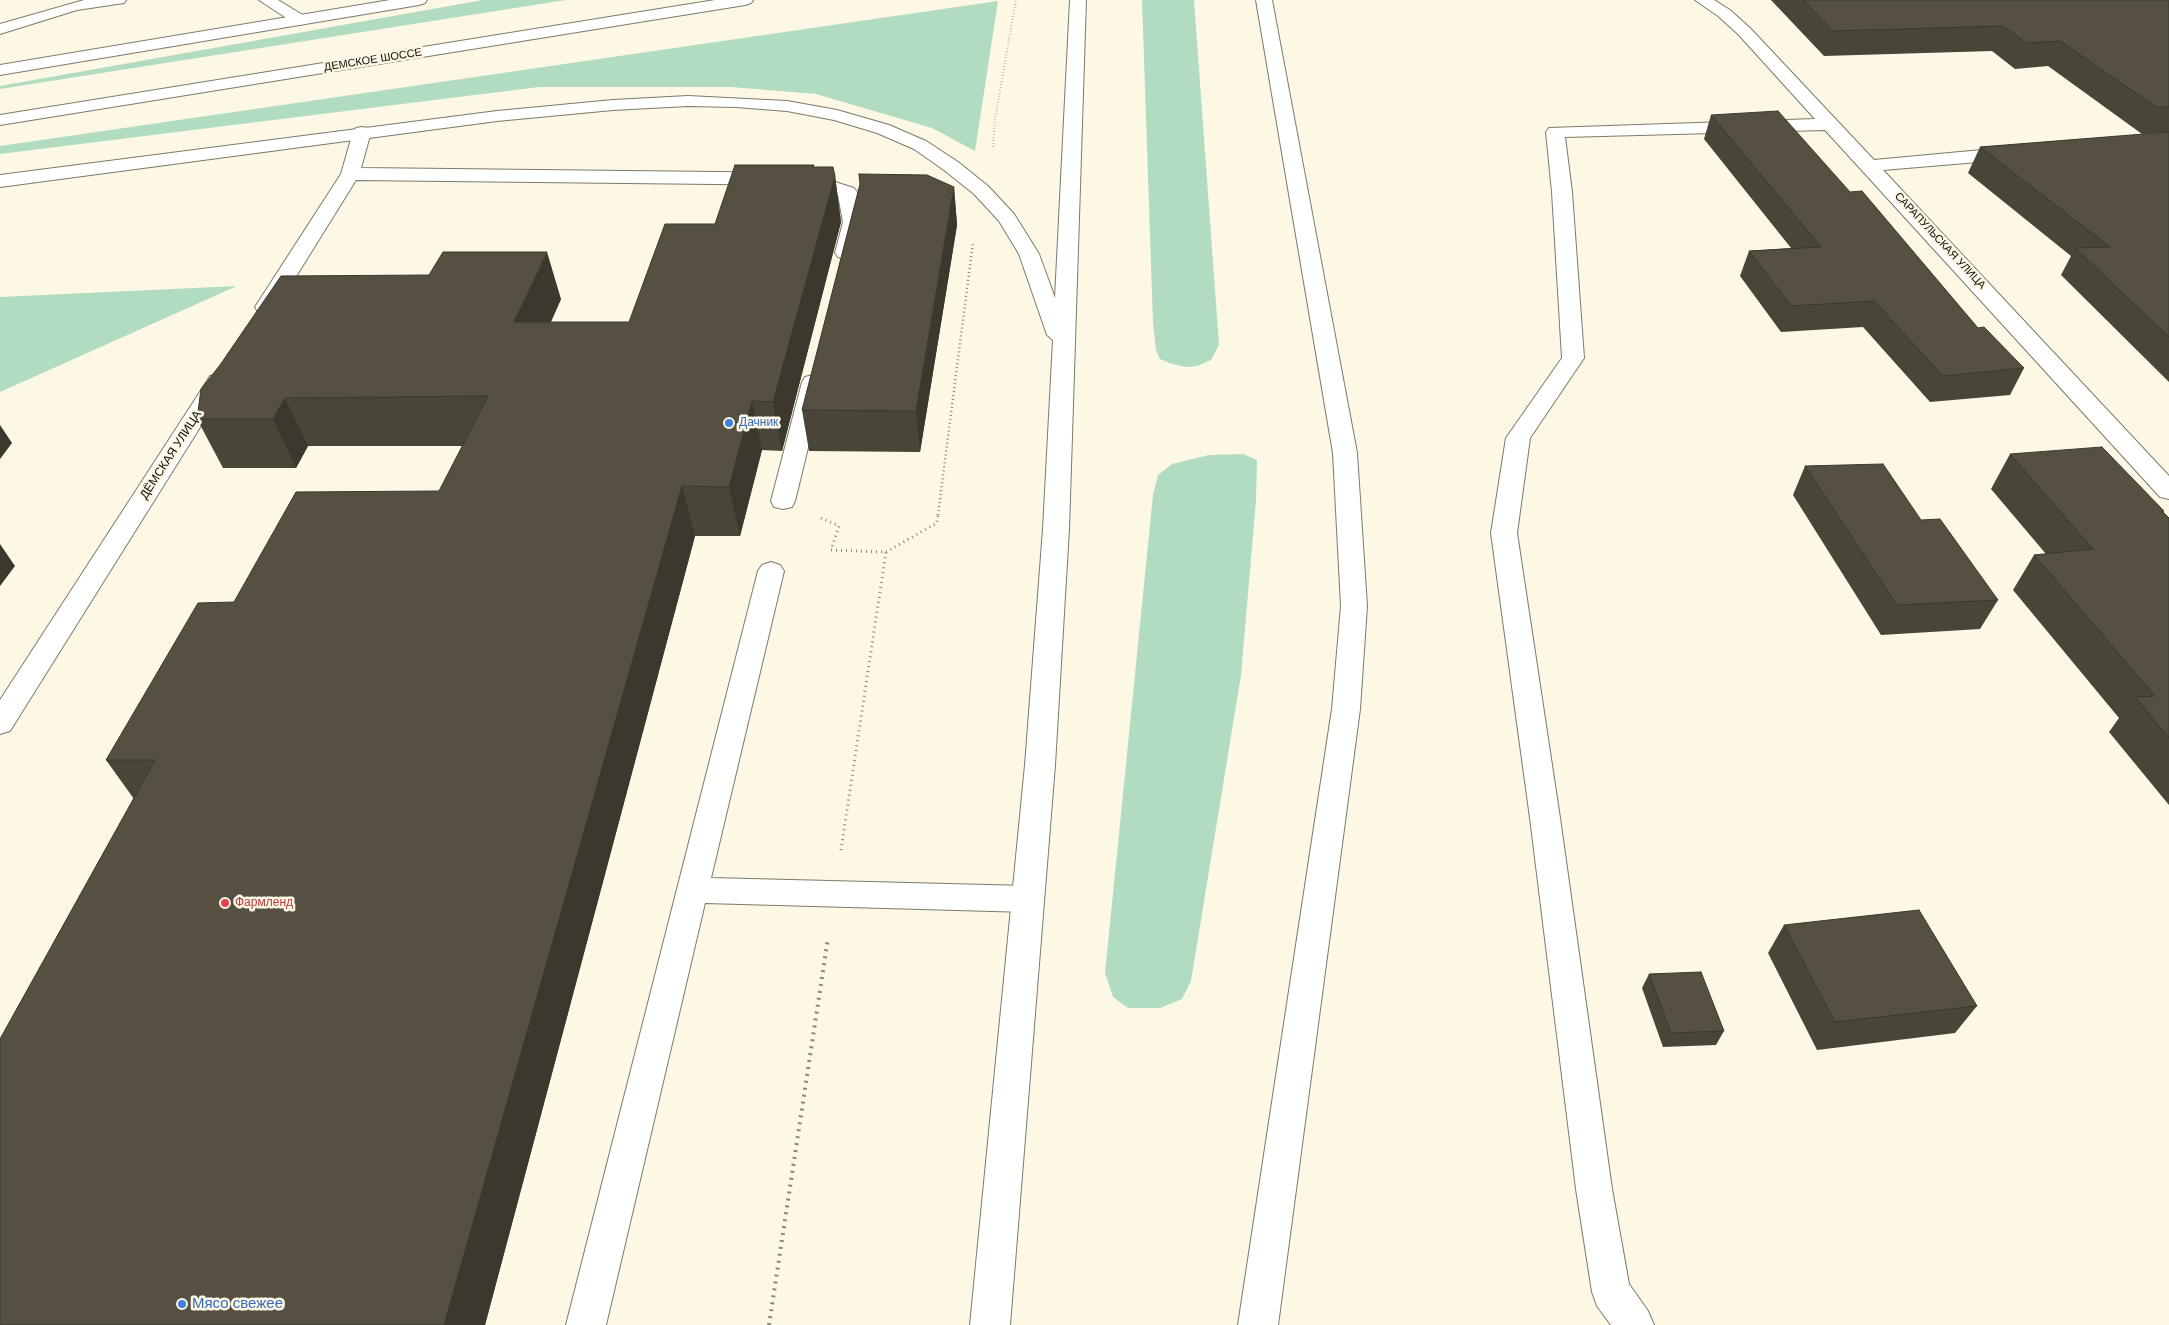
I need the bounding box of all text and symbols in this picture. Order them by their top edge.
street label: ДЕМСКОЕ ШОССЕ [323,46,423,74]
street label: САРАПУЛЬСКАЯ УЛИЦА [1892,190,1988,292]
street label: ДЁМСКАЯ УЛИЦА [137,408,205,502]
place label: Дачник [739,416,778,430]
marker: Дачник [723,417,735,429]
place label: Фармленд [235,896,293,910]
marker: Фармленд [219,897,231,909]
place label: Мясо свежее [192,1295,283,1313]
marker: Мясо свежее [176,1298,188,1310]

